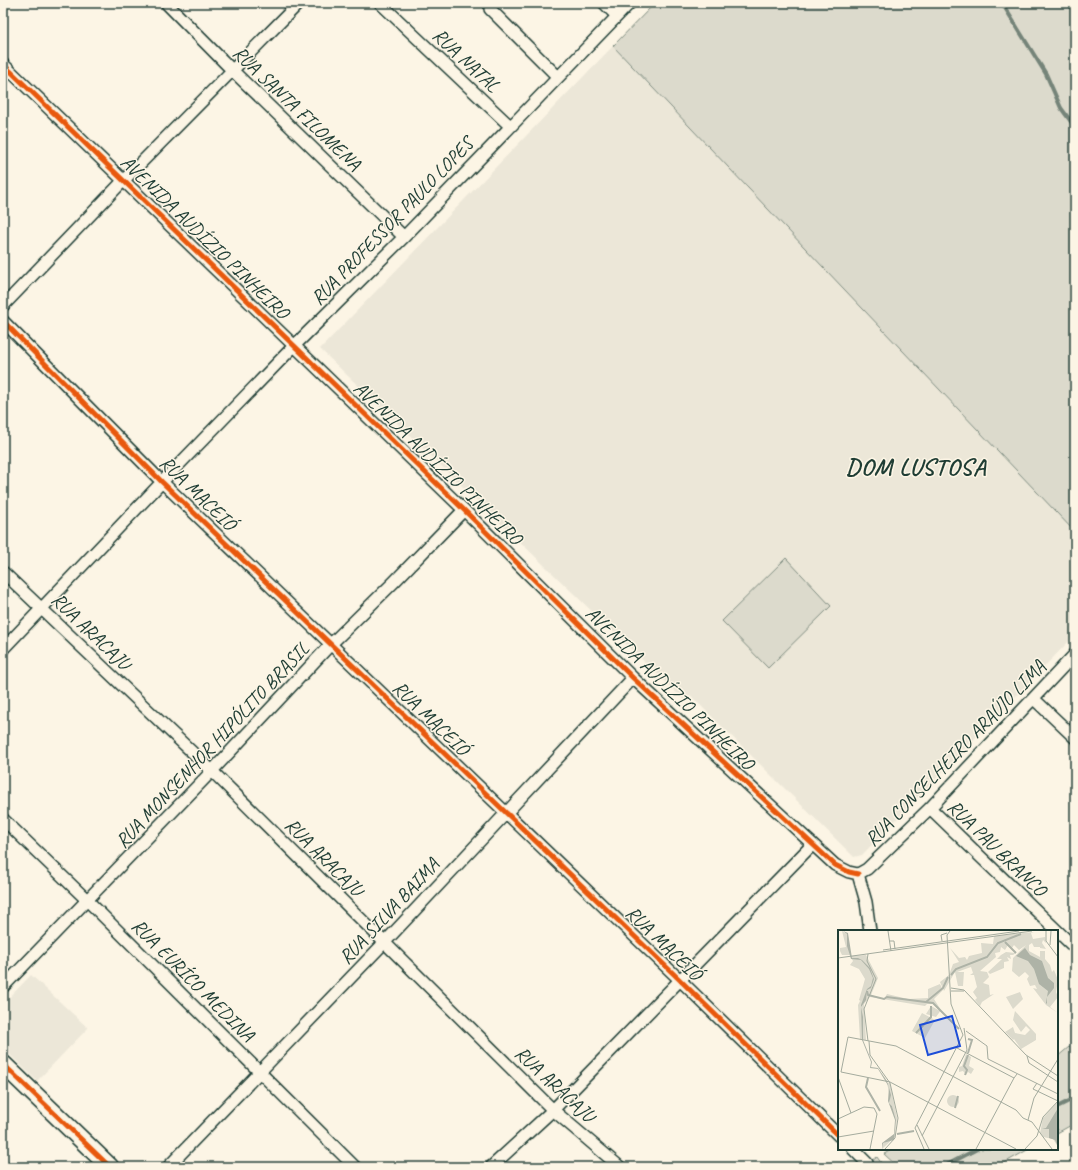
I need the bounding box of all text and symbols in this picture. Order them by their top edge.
street label: RUA NATAL [427,23,505,98]
street label: RUA SANTA FILOMENA [227,40,367,176]
street label: RUA PROFESSOR PAULO LOPES [305,129,481,310]
street label: AVENIDA AUDÍZIO PINHEIRO [115,150,296,326]
street label: AVENIDA AUDÍZIO PINHEIRO [348,376,529,552]
street label: RUA MACEIÓ [154,450,244,538]
district label: DOM LUSTOSA [846,452,987,482]
street label: RUA ARACAJU [46,587,138,677]
street label: AVENIDA AUDÍZIO PINHEIRO [580,601,761,777]
street label: RUA MONSENHOR HIPÓLITO BRASIL [110,636,314,853]
street label: RUA CONSELHEIRO ARAÚJO LIMA [859,654,1051,852]
street label: RUA MACEIÓ [387,675,477,763]
street label: RUA PAU BRANCO [942,794,1053,903]
street label: RUA ARACAJU [280,813,371,904]
street label: RUA SILVA BAIMA [333,852,445,969]
street label: RUA MACEIÓ [620,900,710,988]
street label: RUA EURÍCO MEDINA [126,913,260,1047]
inset map [838,930,1058,1150]
street label: RUA ARACAJU [510,1041,603,1130]

